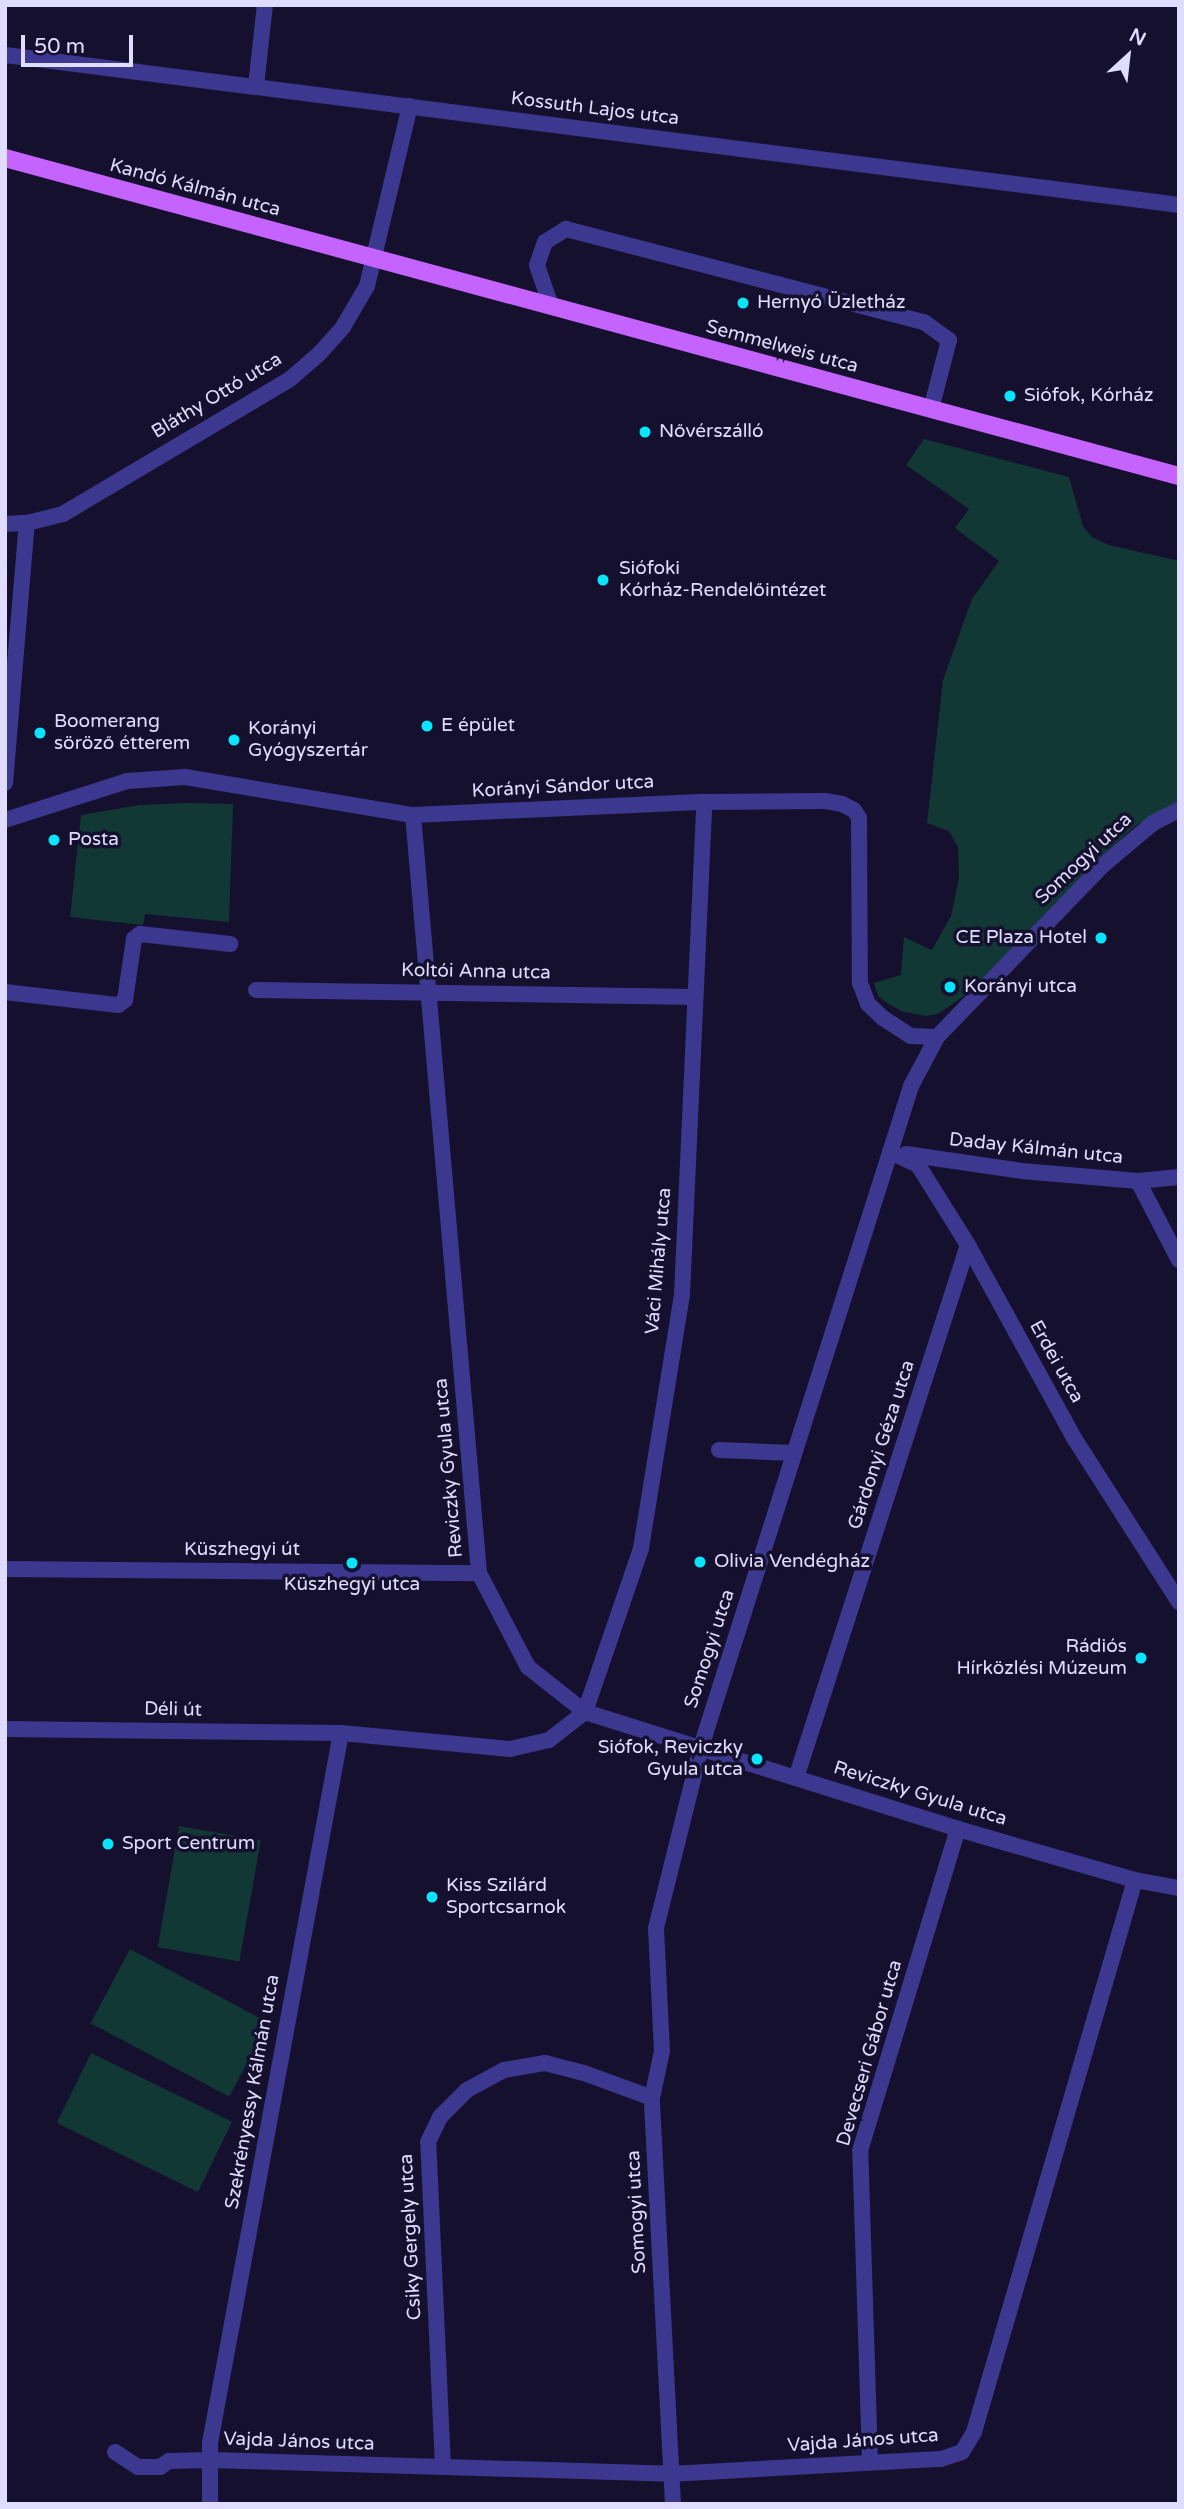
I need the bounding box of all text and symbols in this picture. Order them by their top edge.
scale bar [24,21,136,65]
north arrow [1093,21,1163,91]
text: N [1126,24,1149,51]
text: 50 m [34,34,85,59]
street label: Kossuth Lajos utca [510,87,680,131]
street label: Kandó Kálmán utca [107,154,283,222]
place label: Hernyó Üzletház [757,292,905,314]
marker: Hernyó Üzletház [735,295,751,311]
street label: Semmelweis utca [703,316,861,378]
street label: Bláthy Ottó utca [148,348,286,444]
place label: Siófok, Kórház [1024,385,1153,407]
marker: Siófok, Kórház [1002,388,1018,404]
place label: Nővérszálló [659,421,764,443]
marker: Nővérszálló [637,424,653,440]
place label: Siófoki Kórház-Rendelőintézet [619,558,826,602]
marker: Siófoki Kórház-Rendelőintézet [593,570,613,590]
place label: Boomerang söröző étterem [54,711,190,755]
place label: E épület [441,715,515,737]
place label: Korányi Gyógyszertár [248,718,368,762]
marker: E épület [419,718,435,734]
marker: Boomerang söröző étterem [32,725,48,741]
marker: Korányi Gyógyszertár [226,732,242,748]
street label: Korányi Sándor utca [471,771,655,803]
street label: Somogyi utca [1031,809,1137,909]
place label: Posta [68,829,119,851]
marker: Posta [46,832,62,848]
place label: CE Plaza Hotel [955,927,1087,949]
marker: CE Plaza Hotel [1093,930,1109,946]
street label: Koltói Anna utca [401,959,551,985]
place label: Korányi utca [964,976,1077,998]
marker: Korányi utca [942,979,958,995]
street label: Daday Kálmán utca [948,1129,1124,1169]
street label: Váci Mihály utca [641,1187,677,1335]
street label: Erdei utca [1024,1317,1088,1407]
street label: Gárdonyi Géza utca [844,1358,920,1532]
street label: Reviczky Gyula utca [430,1377,468,1559]
street label: Küszhegyi út [184,1539,300,1561]
place label: Olivia Vendégház [714,1551,870,1573]
marker: Olivia Vendégház [692,1554,708,1570]
marker: Küszhegyi utca [344,1555,360,1571]
place label: Küszhegyi utca [284,1574,420,1596]
street label: Somogyi utca [680,1587,740,1711]
place label: Rádiós Hírközlési Múzeum [956,1636,1127,1680]
marker: Rádiós Hírközlési Múzeum [1133,1650,1149,1666]
street label: Déli út [144,1698,202,1722]
place label: Siófok, Reviczky Gyula utca [598,1737,743,1781]
marker: Siófok, Reviczky Gyula utca [749,1751,765,1767]
street label: Reviczky Gyula utca [831,1757,1009,1831]
place label: Sport Centrum [122,1833,255,1855]
marker: Sport Centrum [100,1836,116,1852]
place label: Kiss Szilárd Sportcsarnok [446,1875,566,1919]
marker: Kiss Szilárd Sportcsarnok [424,1889,440,1905]
street label: Devecseri Gábor utca [833,1957,907,2149]
street label: Szekrényessy Kálmán utca [221,1973,285,2211]
street label: Somogyi utca [622,2150,652,2274]
street label: Csiky Gergely utca [395,2153,427,2321]
street label: Vajda János utca [787,2424,939,2458]
street label: Vajda János utca [223,2428,375,2456]

